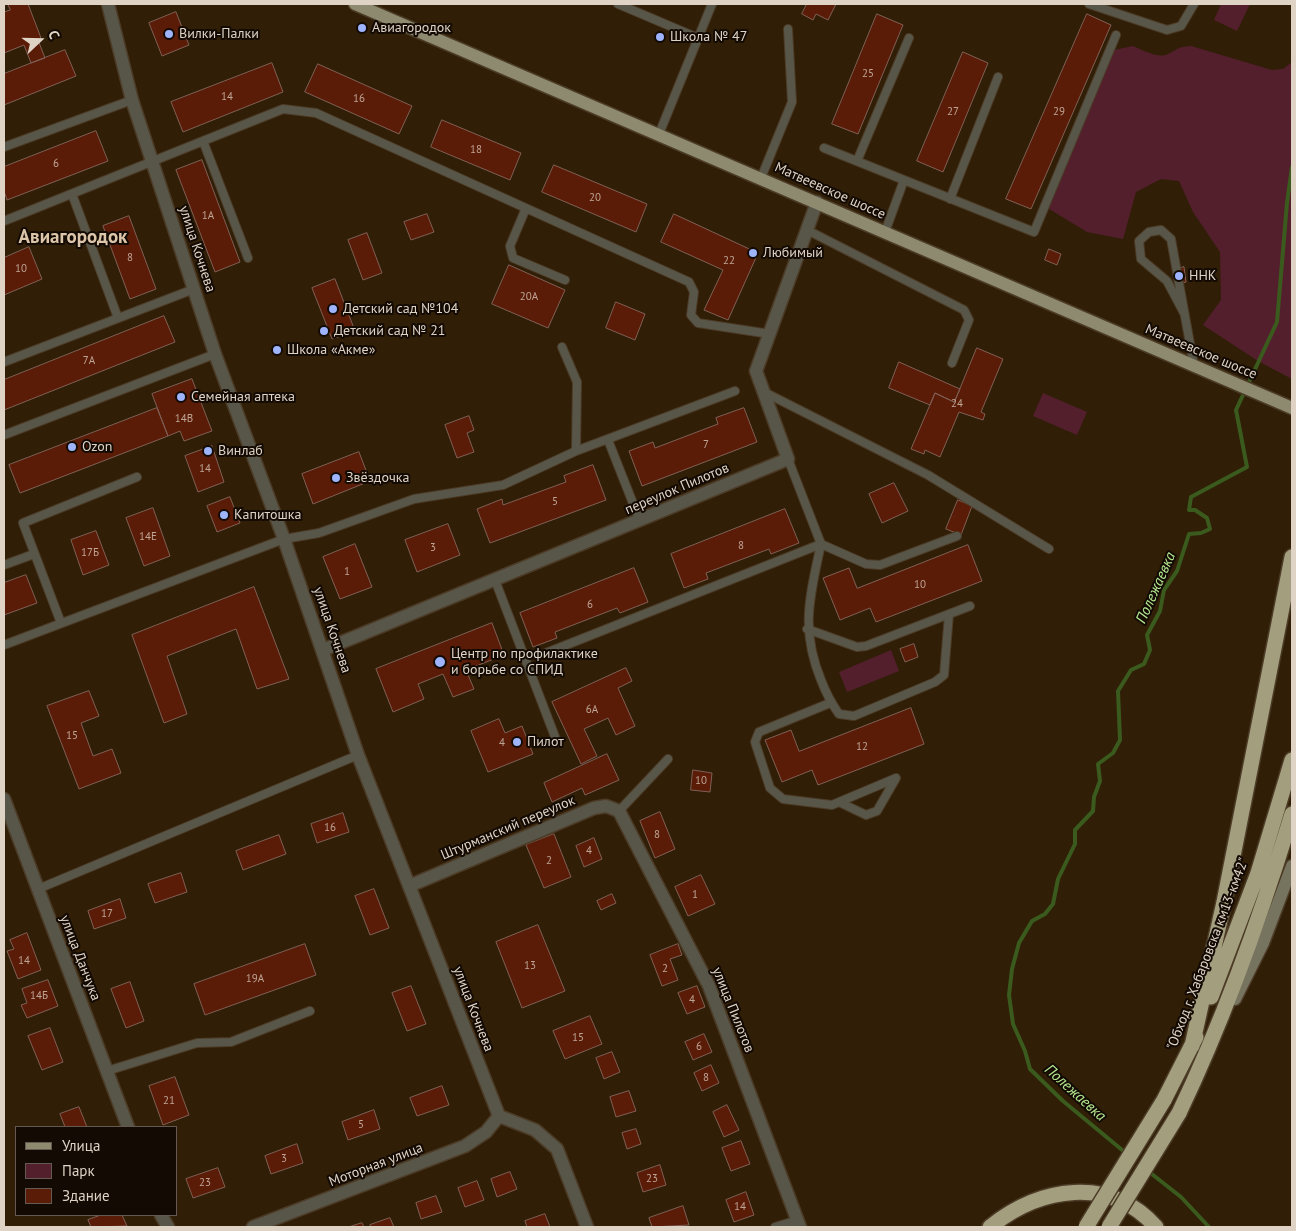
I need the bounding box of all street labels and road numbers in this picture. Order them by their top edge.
street label: Матвеевское шоссе [772,159,888,223]
street label: улица Кочнева [175,204,219,294]
street label: Матвеевское шоссе [1143,321,1259,383]
street label: переулок Пилотов [622,460,732,518]
street label: улица Кочнева [309,585,355,675]
street label: Штурманский переулок [438,792,578,864]
street label: "Обход г. Хабаровска км13-км42" [1163,855,1253,1053]
street label: улица Данчука [56,913,104,1003]
street label: улица Кочнева [449,964,497,1054]
street label: улица Пилотов [708,965,758,1055]
street label: Моторная улица [327,1139,425,1191]

